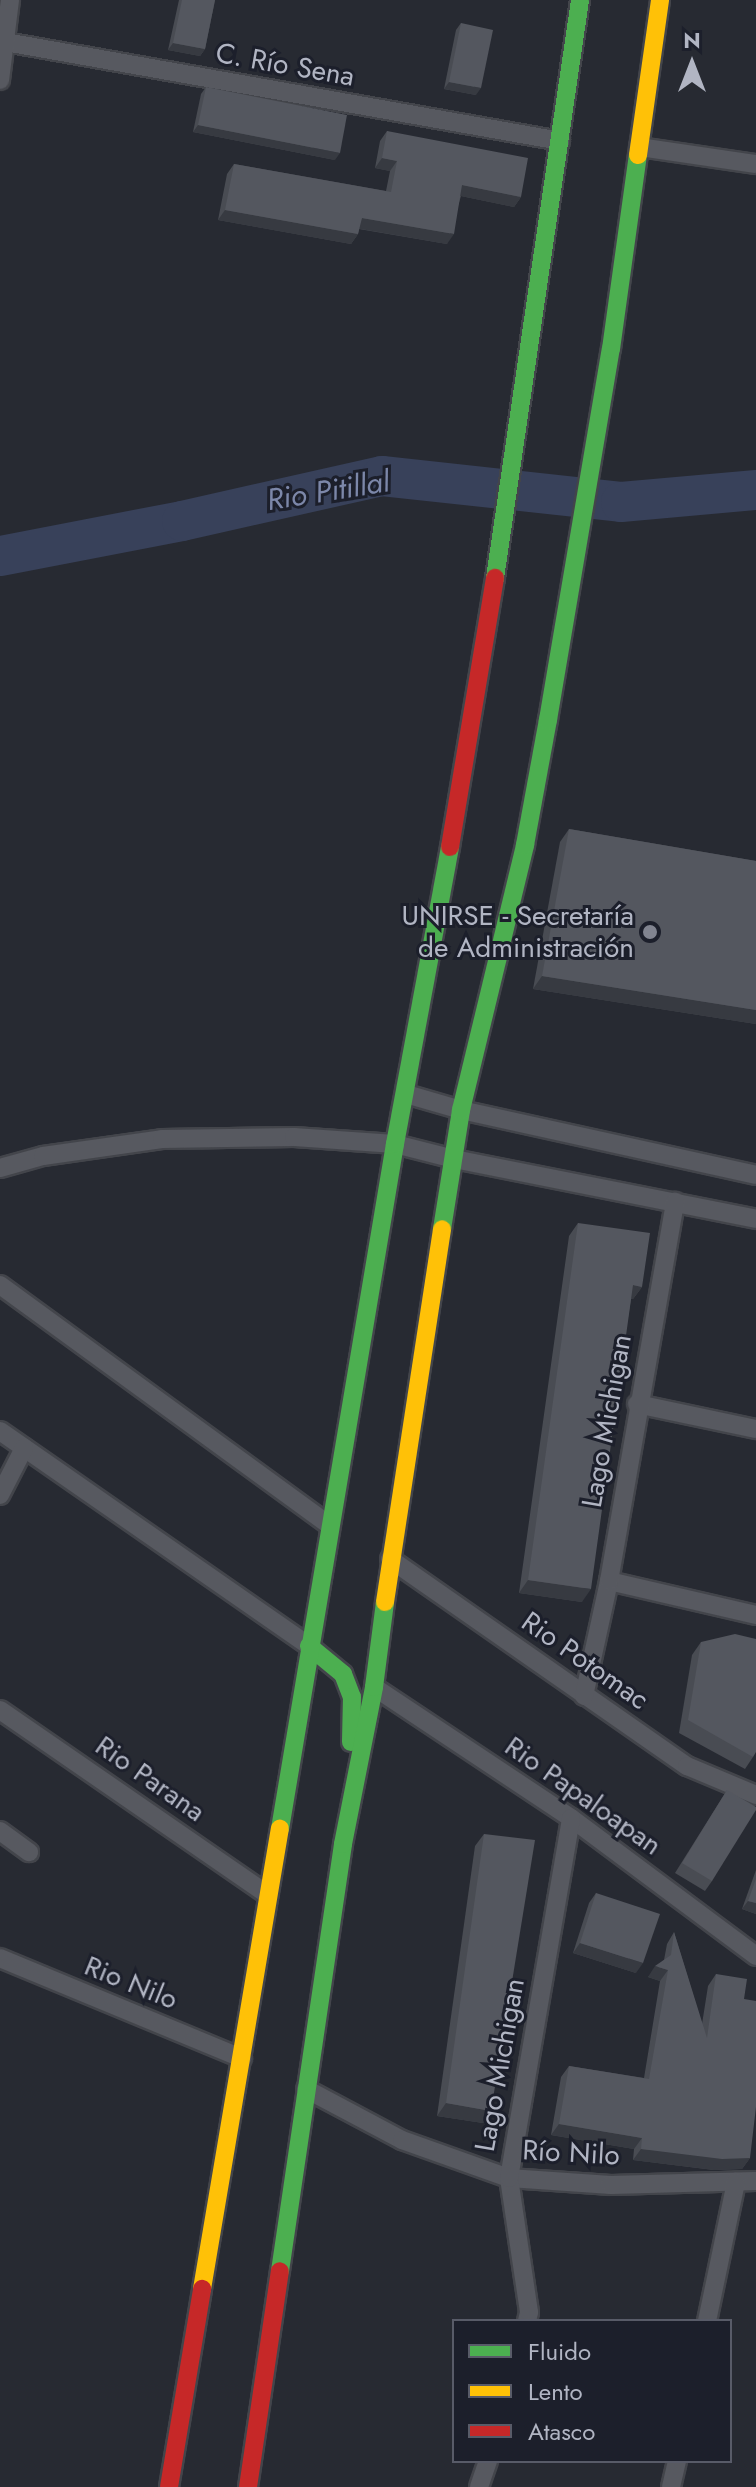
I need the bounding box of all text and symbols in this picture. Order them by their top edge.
north arrow [652,24,732,104]
text: N [683,24,701,56]
street label: C. Río Sena [213,36,357,94]
water label: Rio Pitillal [264,464,392,518]
place label: UNIRSE - Secretaría de Administración [402,899,634,965]
marker: UNIRSE - Secretaría de Administración [641,923,659,941]
street label: Lago Michigan [575,1332,639,1510]
street label: Rio Potomac [515,1605,655,1717]
street label: Rio Parana [89,1729,211,1829]
street label: Rio Papaloapan [498,1730,668,1862]
street label: Rio Nilo [80,1949,182,2017]
street label: Lago Michigan [468,1976,532,2154]
street label: Río Nilo [522,2134,620,2172]
legend [452,2319,732,2463]
text: Fluido [528,2334,591,2369]
text: Lento [528,2374,583,2409]
text: Atasco [528,2414,595,2449]

